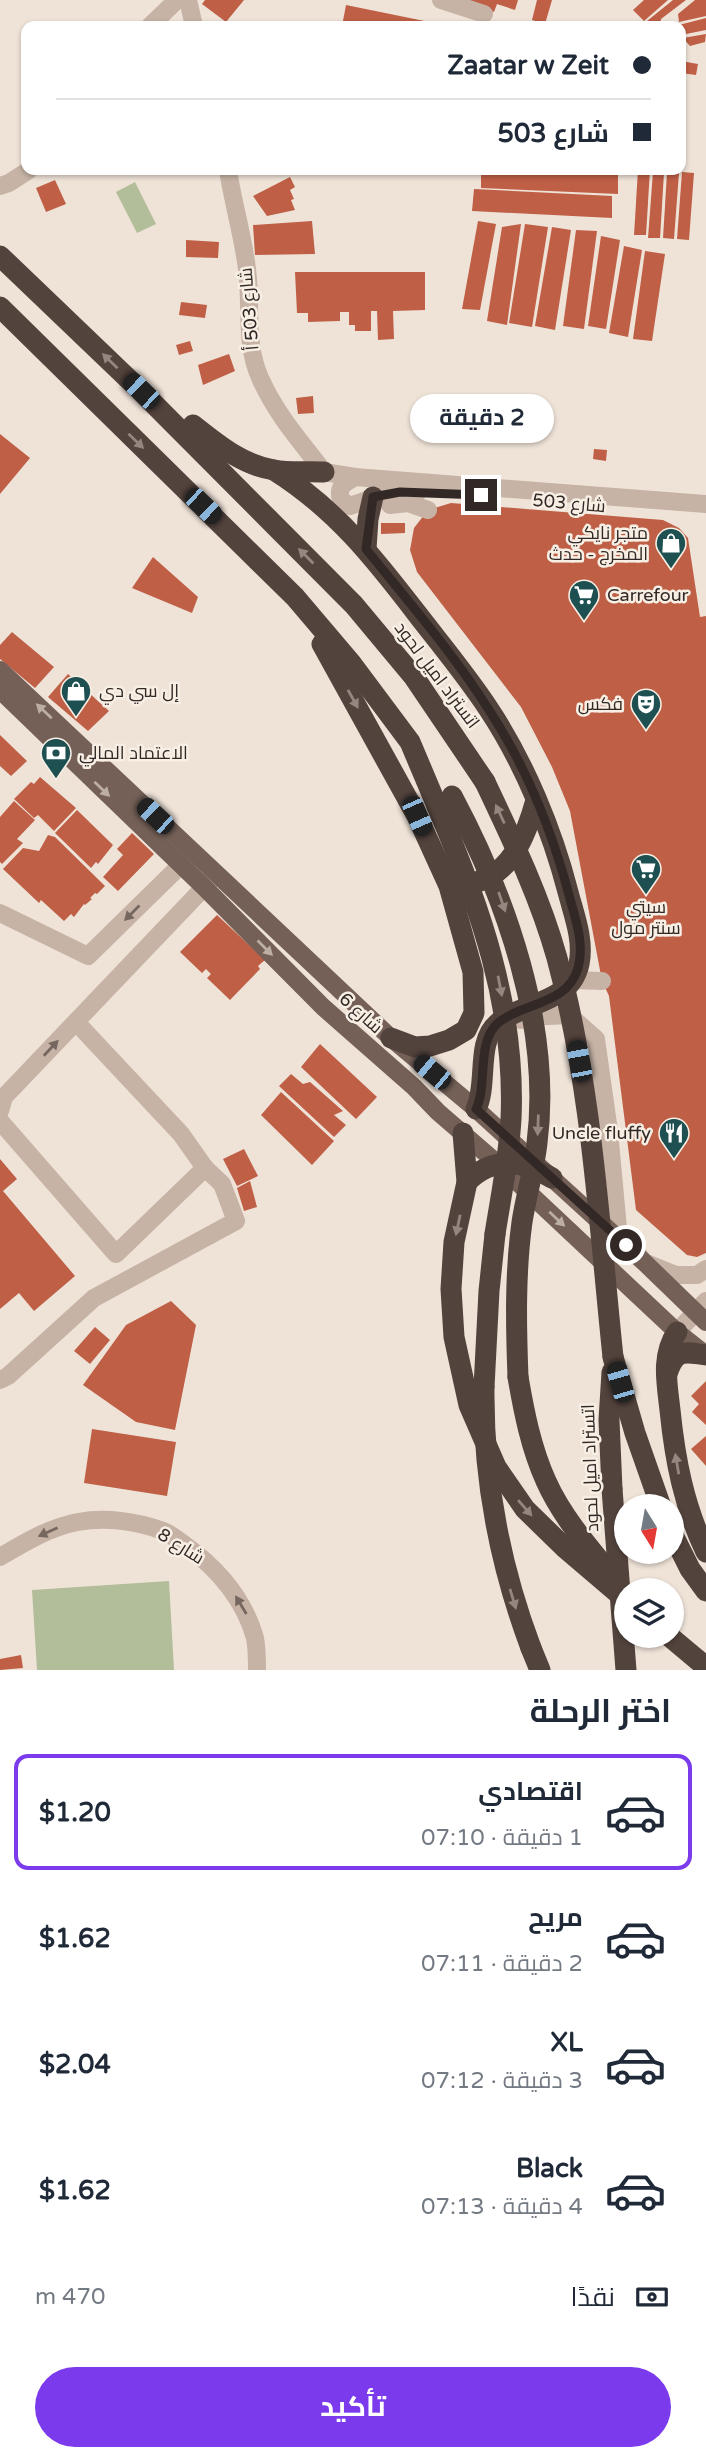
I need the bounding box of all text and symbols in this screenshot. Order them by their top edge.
text: Zaatar w Zeit [447,50,609,81]
text: شارع 503 [498,118,609,149]
street label: شارع 503 أ [234,267,265,351]
one-way arrow [102,354,119,370]
car [119,369,164,413]
callout: 2 دقيقة [409,393,553,442]
text: 2 دقيقة [439,404,525,432]
one-way arrow [127,432,144,448]
route end [465,479,497,511]
car [181,484,226,528]
street label: شارع 503 [531,489,607,518]
place label: متجر نايكي المخرج - حدث [549,522,648,566]
shop icon: متجر نايكي المخرج - حدث [654,526,688,570]
one-way arrow [298,549,315,565]
supermarket icon: Carrefour [567,578,601,622]
place label: Carrefour [607,584,689,606]
street label: اتستراد اميل لحود [390,617,484,733]
shop icon: إل سي دي [59,674,93,718]
place label: إل سي دي [99,680,179,705]
theatre icon: فكس [629,687,663,731]
one-way arrow [347,689,359,708]
place label: فكس [578,693,623,715]
one-way arrow [35,703,53,719]
bank icon: الاعتماد المالي [39,736,73,780]
place label: الاعتماد المالي [79,742,188,767]
one-way arrow [93,780,110,796]
car [399,793,436,839]
car [133,794,178,838]
one-way arrow [494,804,506,824]
supermarket icon: سيتي سنتر مول [629,852,663,896]
one-way arrow [497,892,508,913]
place label: سيتي سنتر مول [611,896,681,939]
one-way arrow [125,904,141,921]
one-way arrow [256,939,272,956]
one-way arrow [494,975,505,997]
street label: شارع 6 [334,988,387,1039]
car [565,1038,594,1084]
one-way arrow [43,1039,60,1056]
car [410,1050,455,1094]
one-way arrow [533,1115,544,1137]
restaurant icon: Uncle fluffy [657,1116,691,1160]
place label: Uncle fluffy [552,1122,651,1144]
one-way arrow [548,1211,565,1227]
one-way arrow [452,1214,463,1236]
route start [610,1229,642,1261]
car [605,1359,636,1405]
street label: اتستراد اميل لحود [577,1404,603,1532]
one-way arrow [671,1453,682,1475]
north arrow [614,1494,684,1564]
map controls [614,1494,684,1648]
one-way arrow [517,1500,532,1517]
street label: شارع 8 [153,1523,208,1570]
one-way arrow [38,1526,58,1538]
button: layers [614,1578,684,1648]
one-way arrow [509,1589,519,1610]
one-way arrow [234,1595,247,1615]
text: اختر الرحلة [530,1693,671,1731]
text: اقتصادي [478,1776,583,1807]
icon: car [604,1781,667,1844]
text: $1.20 [39,1797,111,1828]
text: 1 دقيقة · 07:10 [421,1824,583,1852]
text: مريح [528,1902,583,1933]
icon: car [604,1907,667,1970]
text: $1.62 [39,1923,111,1954]
text: 2 دقيقة · 07:11 [421,1950,583,1978]
text: XL [551,2027,583,2058]
icon: car [604,2033,667,2096]
text: $2.04 [39,2049,111,2080]
text: 3 دقيقة · 07:12 [421,2067,583,2095]
text: Black [516,2153,583,2184]
icon: car [604,2159,667,2222]
text: $1.62 [39,2175,111,2206]
text: 4 دقيقة · 07:13 [421,2193,583,2221]
icon: cash [633,2278,671,2316]
text: نقدًا [571,2282,615,2313]
text: 470 m [35,2283,105,2311]
button: تأكيد [35,2367,671,2447]

